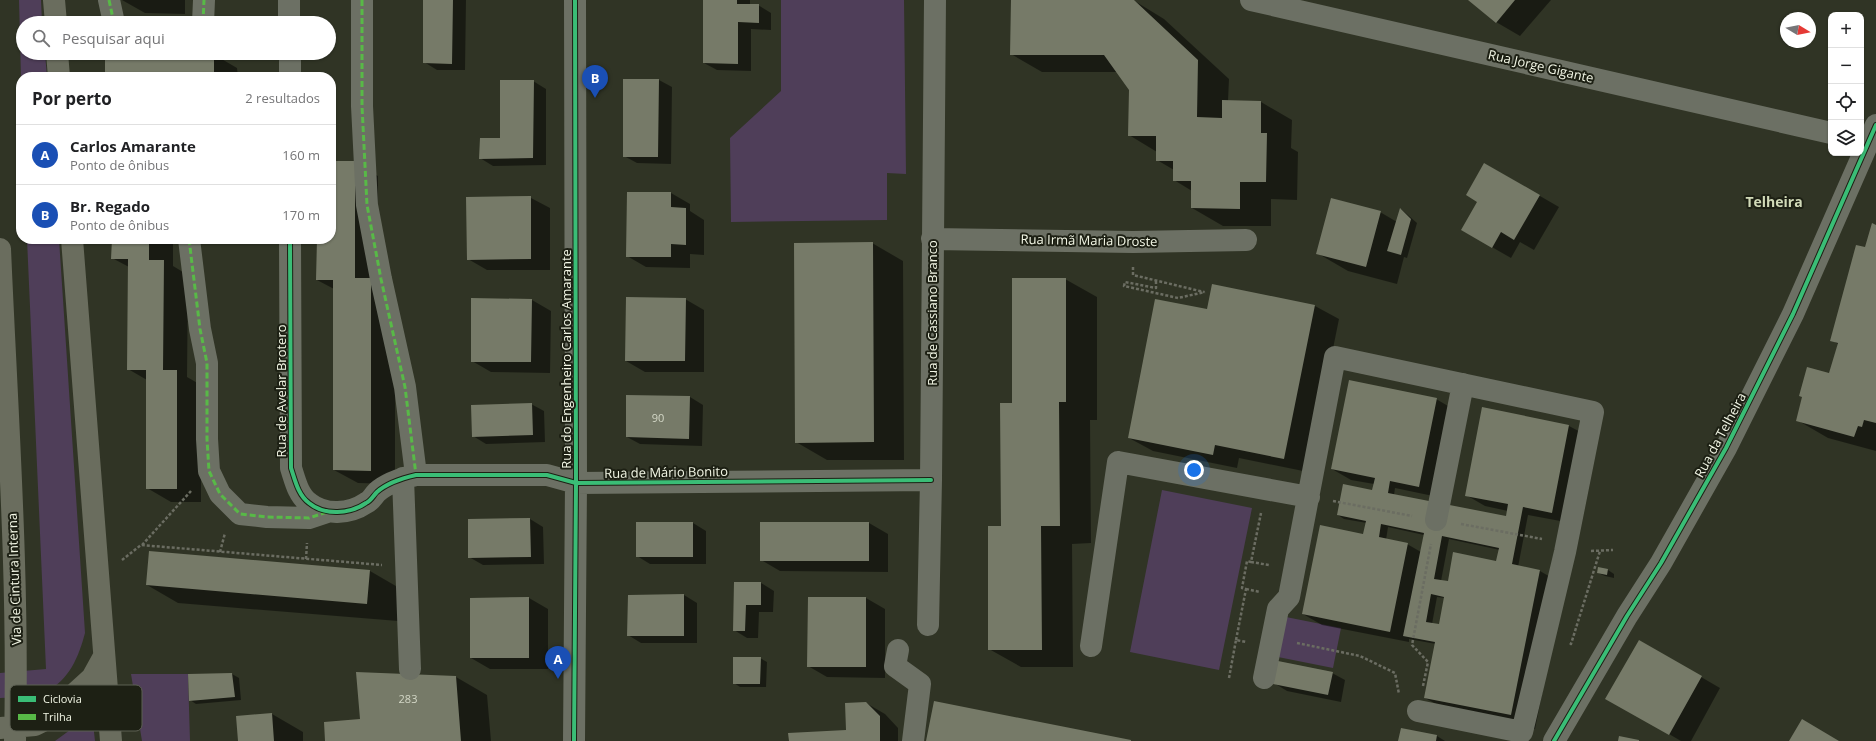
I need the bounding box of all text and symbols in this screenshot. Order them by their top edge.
north arrow [1780,12,1816,48]
map controls [1828,12,1864,156]
button: + [1828,12,1864,48]
search box [16,16,336,60]
icon: search [30,27,52,49]
text: Pesquisar aqui [62,28,165,48]
street label: Rua Jorge Gigante [1486,45,1596,87]
button: − [1828,48,1864,84]
pin: B [582,65,608,98]
button: locate [1828,84,1864,120]
text: Por perto [32,87,112,110]
text: 2 resultados [245,89,320,107]
button: layers [1828,120,1864,156]
text: Carlos Amarante [70,136,196,156]
text: A [41,146,49,164]
text: 160 m [282,146,320,164]
text: Ponto de ônibus [70,156,169,174]
district label: Telheira [1745,192,1803,211]
text: Br. Regado [70,196,150,216]
text: B [41,206,49,224]
text: 170 m [282,206,320,224]
text: Ponto de ônibus [70,216,169,234]
street label: Rua Irmã Maria Droste [1020,230,1158,250]
street label: Rua de Cassiano Branco [923,240,941,386]
street label: Rua do Engenheiro Carlos Amarante [557,249,575,469]
street label: Rua de Avelar Brotero [272,324,290,458]
street label: Rua da Telheira [1690,389,1750,481]
house number: 90 [652,410,664,425]
your location [1184,460,1204,480]
street label: Rua de Mário Bonito [604,462,728,482]
street label: Via de Cintura Interna [3,513,25,645]
pin: A [545,646,571,679]
legend [10,685,142,731]
text: Ciclovia [43,691,82,706]
house number: 283 [399,691,417,706]
text: Trilha [43,709,72,724]

